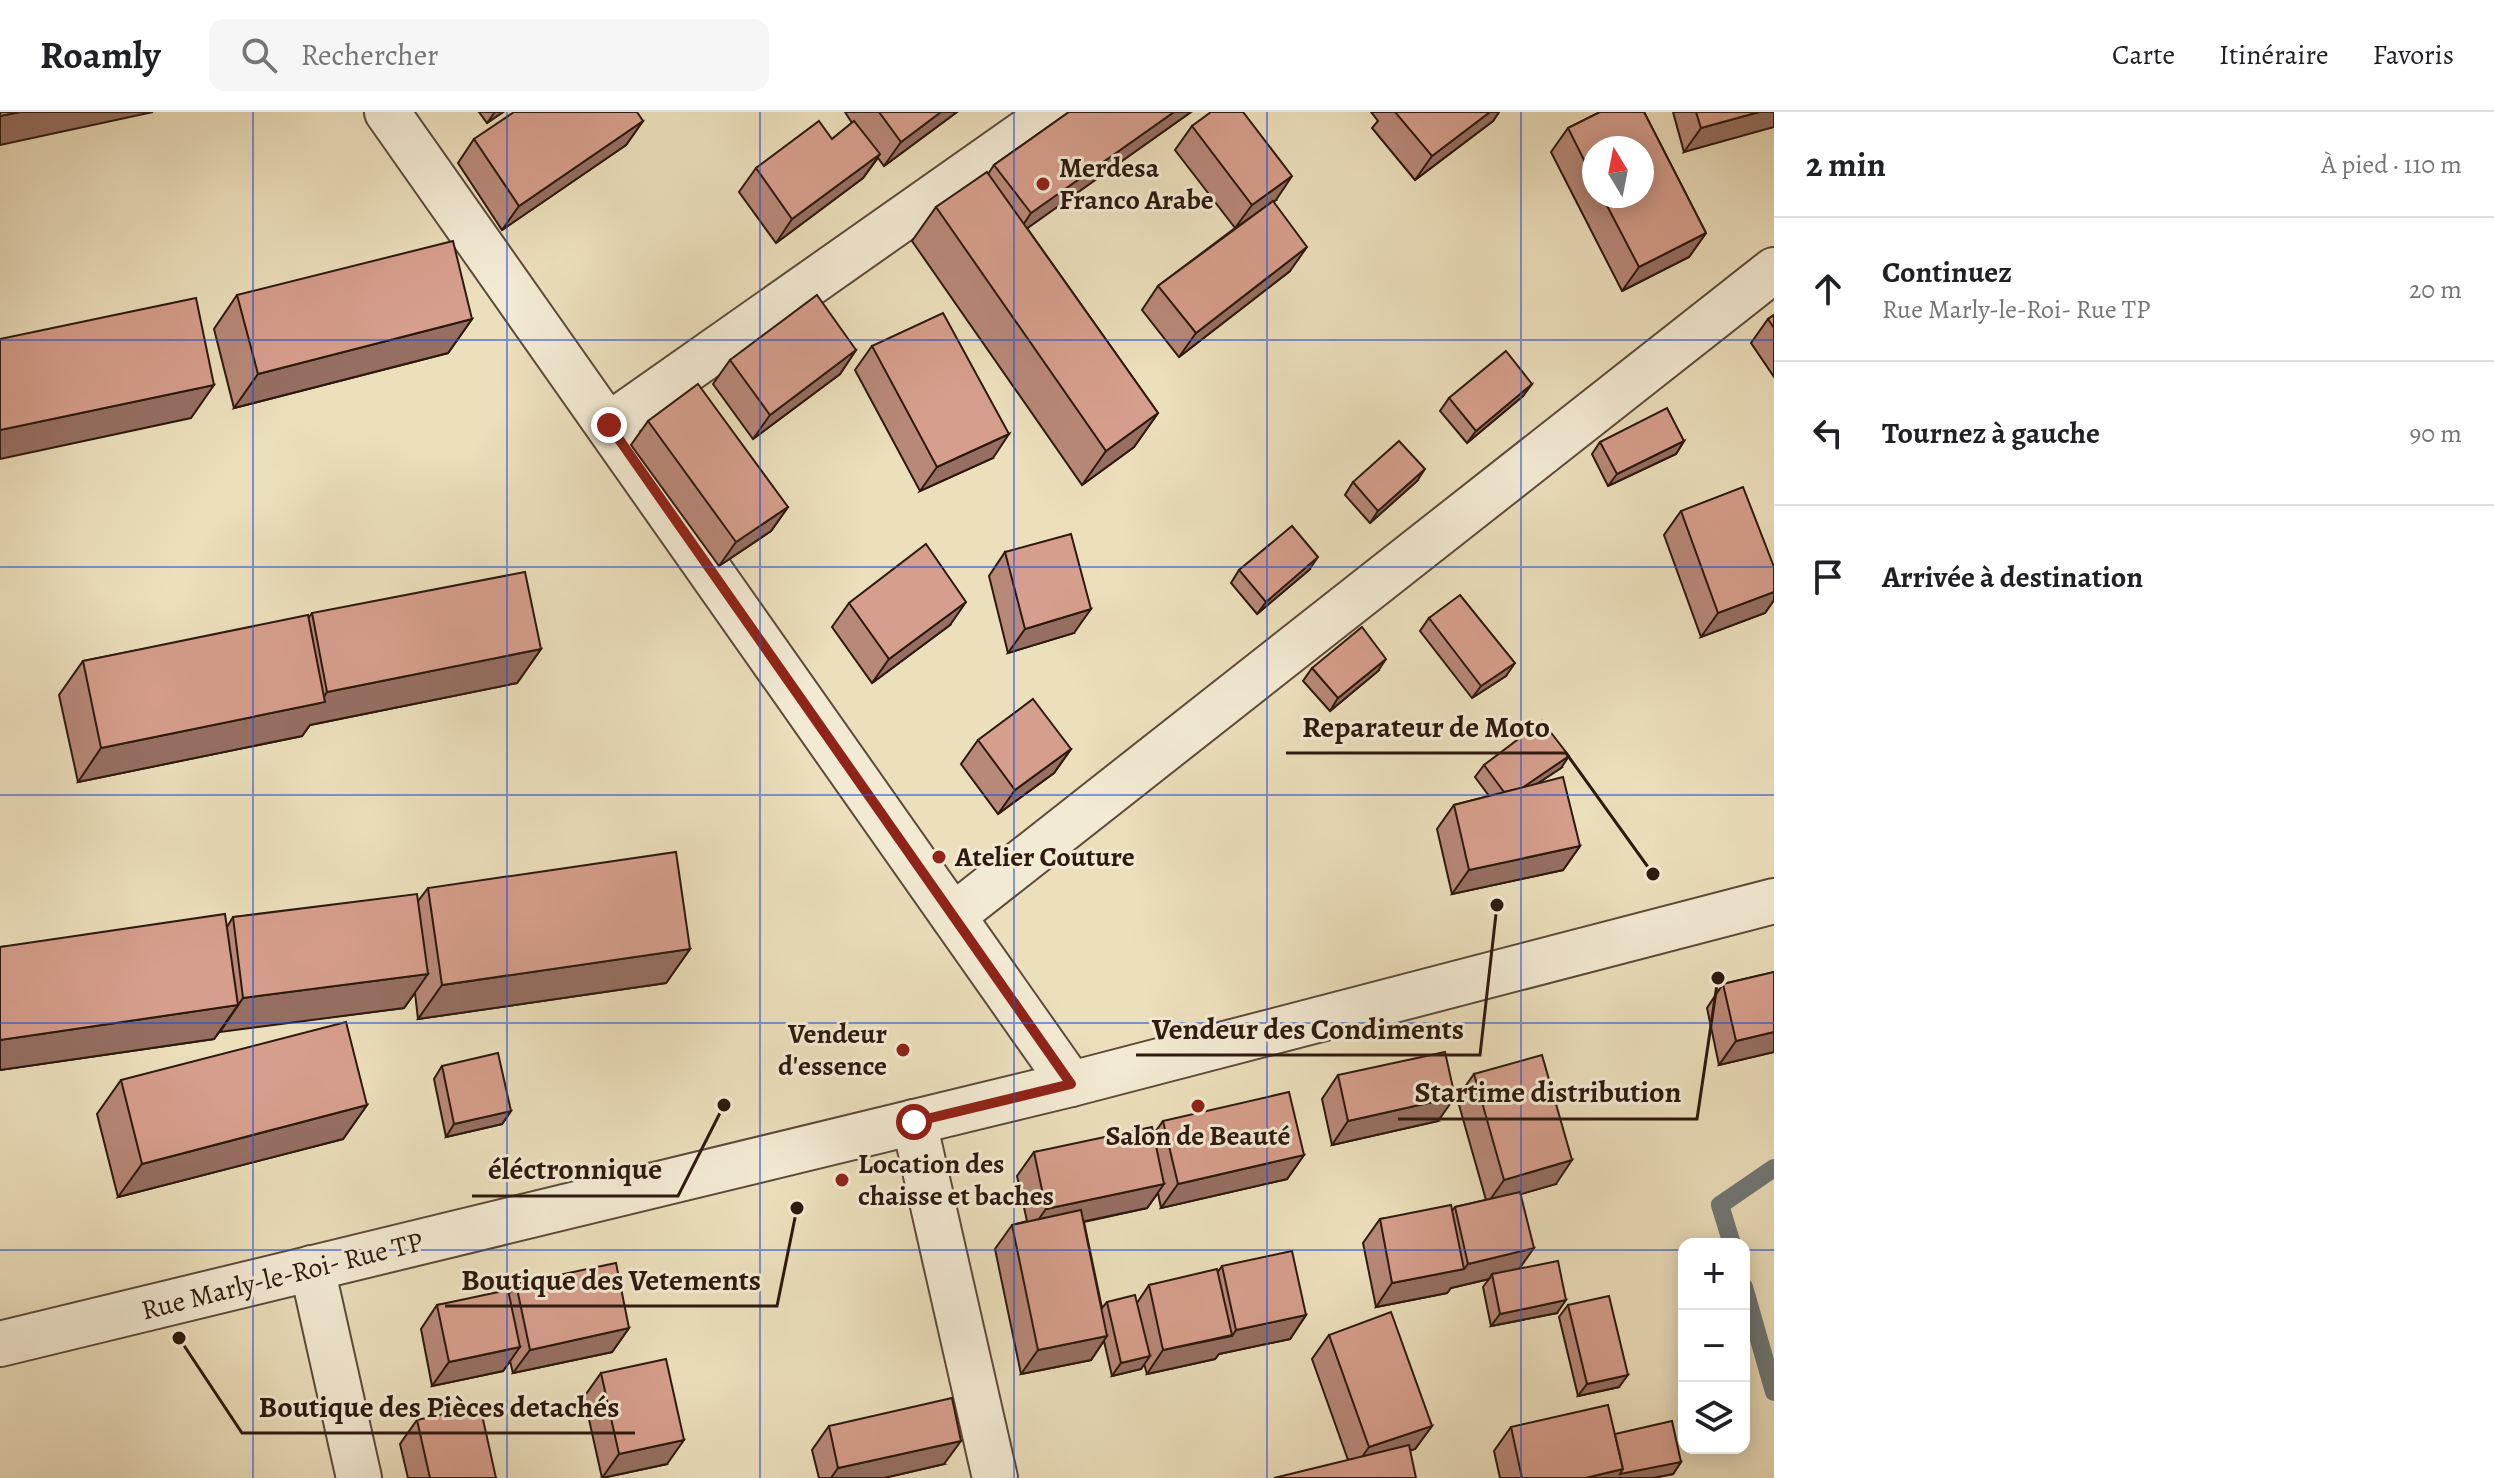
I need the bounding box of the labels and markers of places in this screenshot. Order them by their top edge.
place label: Merdesa Franco Arabe [1059,149,1214,219]
marker: Merdesa Franco Arabe [1034,175,1052,193]
callout: Reparateur de Moto [1286,699,1566,753]
place label: Atelier Couture [954,838,1135,876]
marker: Atelier Couture [930,848,948,866]
callout: Vendeur des Condiments [1136,1001,1480,1055]
place label: Vendeur d'essence [778,1015,887,1085]
marker: Vendeur d'essence [894,1041,912,1059]
callout: Startime distribution [1398,1065,1697,1119]
marker: Salon de Beauté [1189,1097,1207,1115]
place label: Salon de Beauté [1106,1117,1290,1155]
callout: éléctronnique [472,1142,678,1196]
place label: Location des chaisse et baches [858,1145,1054,1215]
marker: Location des chaisse et baches [833,1171,851,1189]
callout: Boutique des Vetements [445,1252,777,1306]
callout: Boutique des Pièces detachés [242,1379,635,1433]

